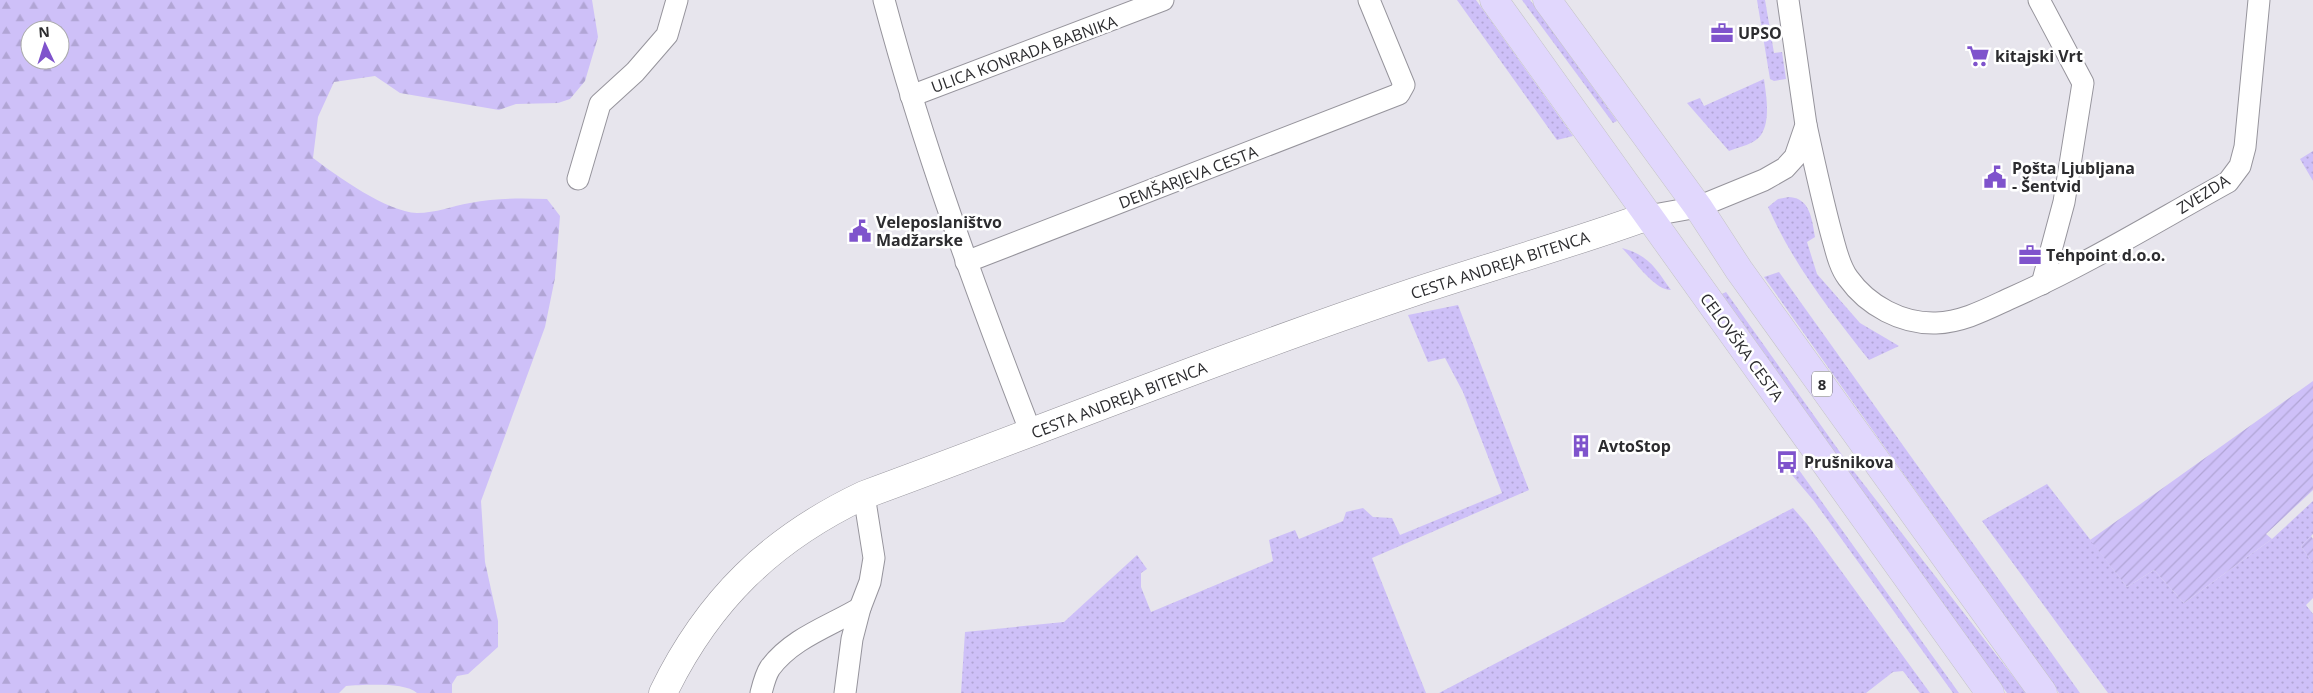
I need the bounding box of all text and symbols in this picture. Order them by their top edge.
street label: ULICA KONRADA BABNIKA [928,10,1121,98]
north arrow [20,20,70,70]
office icon: UPSO [1709,20,1735,46]
text: N [38,22,50,41]
place label: UPSO [1738,22,1782,44]
supermarket icon: kitajski Vrt [1965,43,1991,69]
place label: kitajski Vrt [1995,45,2083,67]
street label: DEMŠARJEVA CESTA [1115,140,1262,214]
place label: Pošta Ljubljana - Šentvid [2012,157,2135,197]
public building icon: Pošta Ljubljana - Šentvid [1982,164,2008,190]
street label: ZVEZDA [2172,169,2234,219]
place label: Veleposlaništvo Madžarske [876,211,1002,251]
public building icon: Veleposlaništvo Madžarske [847,218,873,244]
street label: CESTA ANDREJA BITENCA [1408,225,1593,304]
office icon: Tehpoint d.o.o. [2017,242,2043,268]
place label: Tehpoint d.o.o. [2046,244,2165,266]
street label: CELOVŠKA CESTA [1695,288,1789,406]
street label: CESTA ANDREJA BITENCA [1028,356,1211,444]
road number: 8 [1812,372,1832,396]
building icon: AvtoStop [1568,433,1594,459]
place label: AvtoStop [1598,435,1671,457]
bus stop icon: Prušnikova [1774,449,1800,475]
place label: Prušnikova [1804,451,1894,473]

